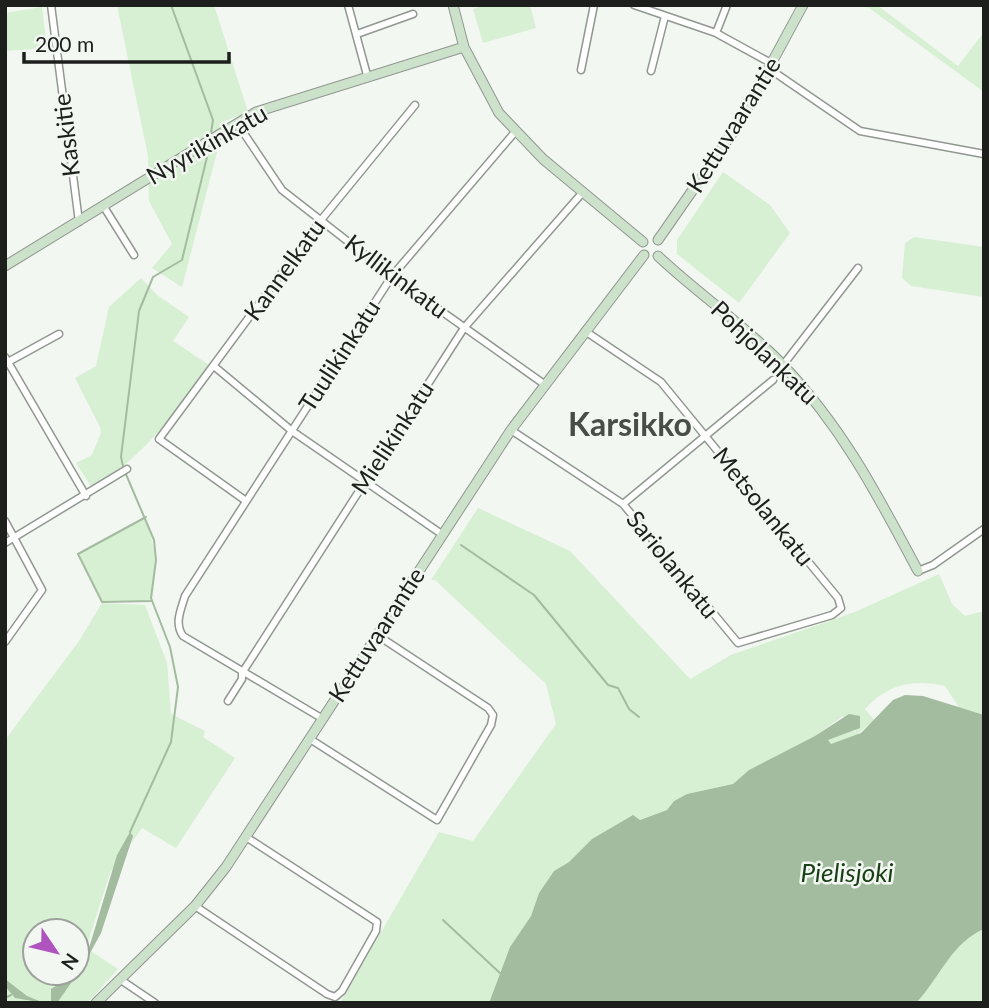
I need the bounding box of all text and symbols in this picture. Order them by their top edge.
scale bar [24,21,229,65]
text: 200 m [35,31,94,56]
street label: Kettuvaarantie [679,51,786,197]
street label: Kaskitie [46,92,85,178]
street label: Nyyrikinkatu [141,97,272,190]
street label: Kannelkatu [237,213,330,326]
street label: Kyllikinkatu [340,228,454,324]
street label: Tuulikinkatu [292,294,386,416]
street label: Pohjolankatu [706,294,824,410]
street label: Mielikinkatu [344,375,439,499]
district label: Karsikko [568,404,692,443]
street label: Metsolankatu [708,441,821,571]
street label: Sariolankatu [621,504,725,624]
street label: Kettuvaarantie [322,562,430,707]
water label: Pielisjoki [801,856,893,888]
north arrow [21,917,91,987]
text: N [57,949,84,975]

